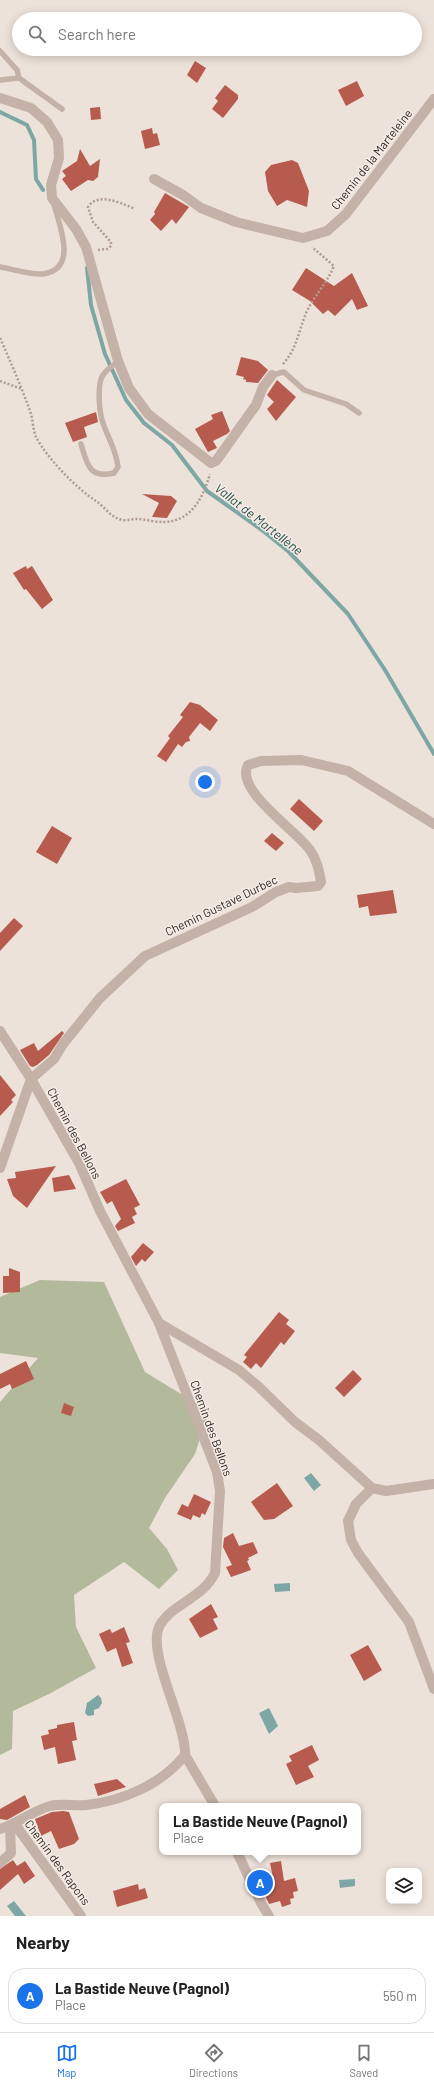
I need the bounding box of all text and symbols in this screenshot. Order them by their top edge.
search box [12,12,422,56]
icon: search [26,23,48,45]
text: Search here [58,25,136,43]
street label: Chemin de la Marteleine [328,106,414,212]
water label: Vallat de Martellène [212,480,306,559]
your location [195,772,215,792]
street label: Chemin Gustave Durbec [163,872,279,938]
street label: Chemin des Bellons [45,1085,105,1181]
street label: Chemin des Bellons [188,1378,236,1478]
popup [159,1803,361,1855]
text: La Bastide Neuve (Pagnol) [173,1812,347,1830]
street label: Chemin des Rapons [22,1817,94,1907]
text: Place [173,1830,204,1846]
pin: A [247,1868,273,1898]
map controls [386,1868,422,1904]
button: layers [386,1868,422,1904]
text: Nearby [16,1932,70,1952]
text: La Bastide Neuve (Pagnol) [55,1979,229,1997]
text: A [26,1988,34,2004]
text: 550 m [383,1988,417,2004]
text: Place [55,1997,86,2013]
tab: Map [56,2042,78,2079]
tab: Directions [189,2042,238,2079]
tab: Saved [349,2042,378,2079]

